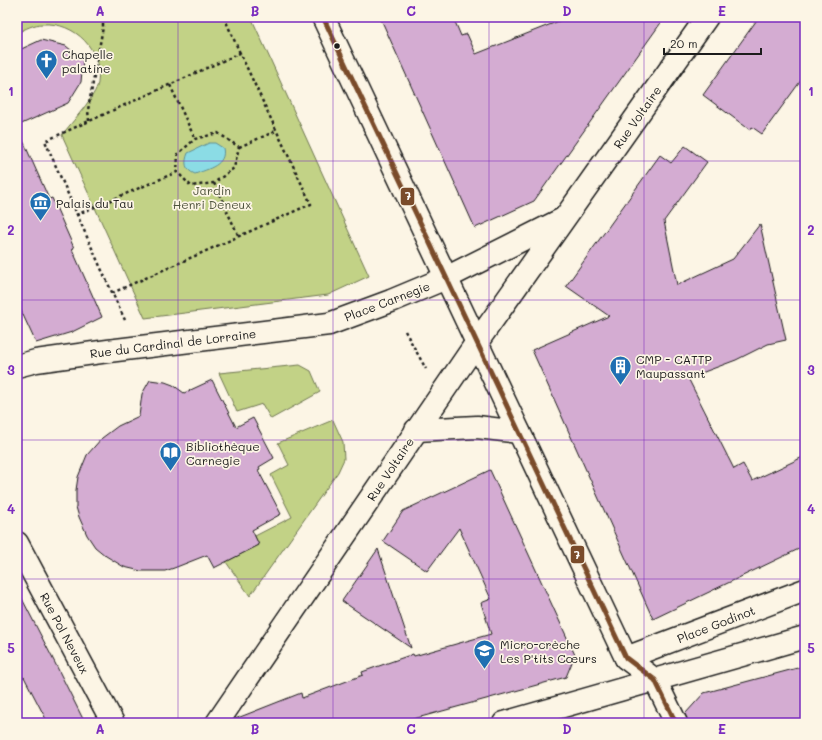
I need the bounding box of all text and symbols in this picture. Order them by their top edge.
text: A [95,2,105,19]
text: B [251,2,260,19]
text: C [406,2,416,19]
text: D [562,2,572,19]
text: E [718,2,726,19]
scale bar [664,30,761,56]
text: 20 m [670,35,698,51]
unlabelled marker [332,41,342,51]
place label: Chapelle palatine [62,46,113,76]
church icon: Chapelle palatine [34,48,60,81]
text: 1 [8,82,14,99]
street label: Rue Voltaire [609,82,665,152]
text: 1 [808,82,814,99]
park label: Jardin Henri Deneux [173,182,251,212]
line badge: 7 [400,187,415,206]
text: 7 [405,188,411,203]
museum icon: Palais du Tau [27,190,53,223]
place label: Palais du Tau [56,195,133,211]
text: 2 [7,221,15,238]
text: 2 [807,221,815,238]
street label: Place Carnegie [342,277,432,325]
street label: Rue du Cardinal de Lorraine [89,325,257,361]
place label: CMP - CATTP Maupassant [636,351,712,381]
building icon: CMP - CATTP Maupassant [607,353,633,386]
text: 3 [7,361,15,378]
text: 3 [807,361,815,378]
street label: Rue Voltaire [363,434,417,504]
place label: Bibliothèque Carnegie [186,438,260,468]
library icon: Bibliothèque Carnegie [157,440,183,473]
text: 4 [7,500,15,517]
text: 4 [807,500,815,517]
line badge: 7 [570,545,585,564]
text: 7 [574,547,580,562]
street label: Rue Pol Neveux [37,590,93,676]
street label: Place Godinot [675,602,757,646]
place label: Micro-crèche Les P'tits Cœurs [500,636,597,666]
school or university icon: Micro-crèche Les P'tits Cœurs [471,638,497,671]
text: 5 [7,639,15,656]
text: 5 [807,639,815,656]
text: A [95,720,105,737]
text: B [251,720,260,737]
text: C [406,720,416,737]
text: D [562,720,572,737]
text: E [718,720,726,737]

